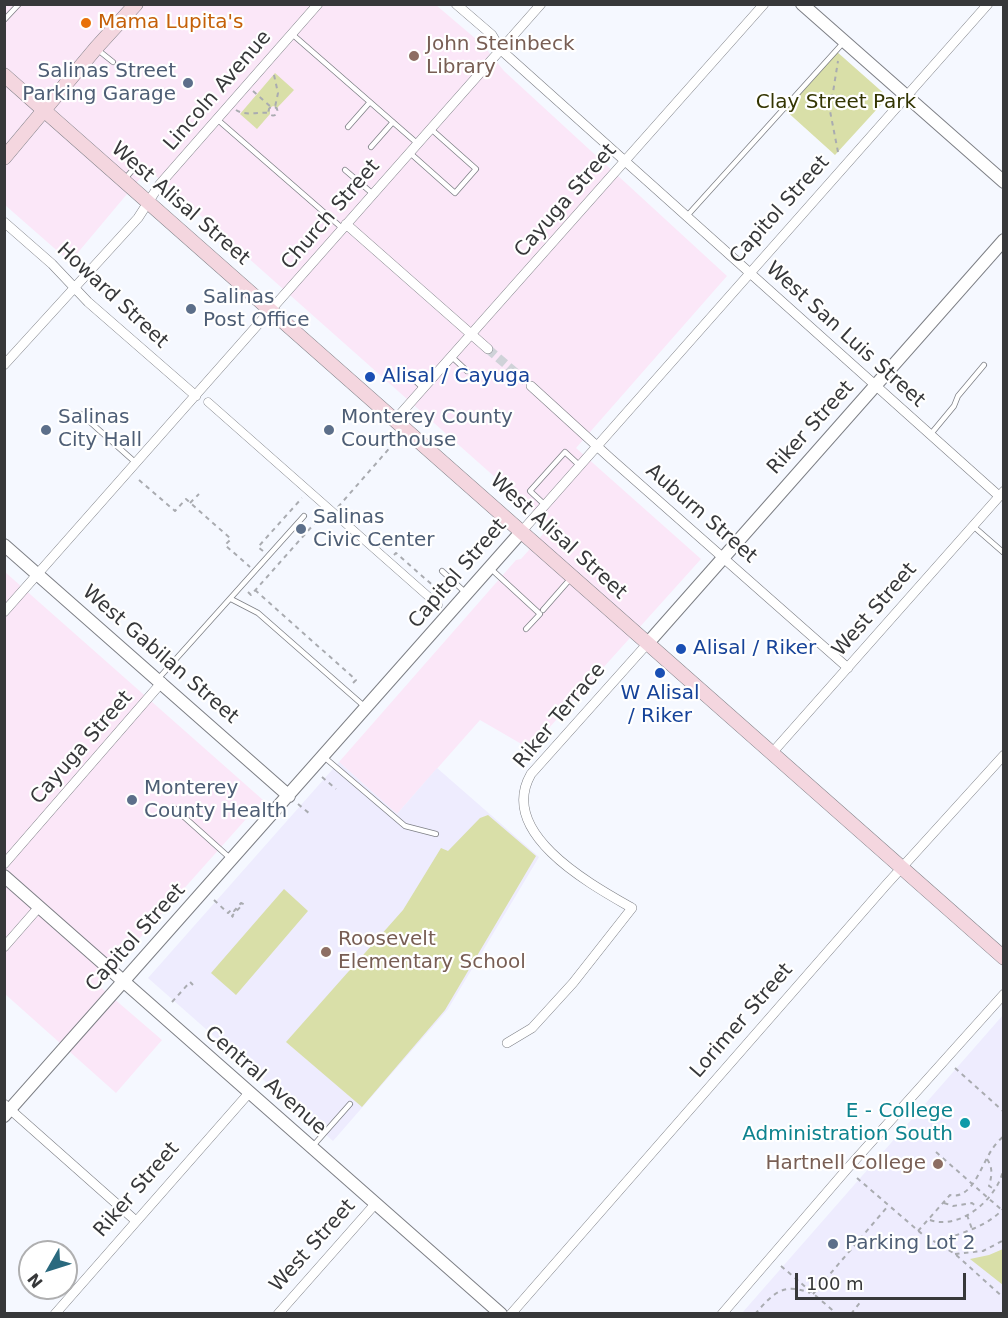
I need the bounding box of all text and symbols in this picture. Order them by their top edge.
place label: Mama Lupita's [98,11,243,35]
marker: Mama Lupita's [79,16,93,30]
street label: Lincoln Avenue [159,26,277,156]
place label: John Steinbeck Library [426,33,574,80]
marker: John Steinbeck Library [407,49,421,63]
place label: Salinas Street Parking Garage [22,60,176,107]
marker: Salinas Street Parking Garage [181,76,195,90]
park label: Clay Street Park [756,91,916,115]
street label: West Alisal Street [106,137,254,271]
street label: Cayuga Street [510,139,622,263]
street label: Capitol Street [725,151,835,269]
street label: Church Street [277,155,385,275]
street label: Howard Street [51,238,173,354]
street label: West San Luis Street [760,257,930,413]
place label: Salinas Post Office [203,286,310,333]
marker: Salinas Post Office [184,302,198,316]
place label: Alisal / Cayuga [382,365,530,389]
marker: Alisal / Cayuga [363,370,377,384]
street label: Riker Street [763,376,859,480]
place label: Salinas City Hall [58,406,142,453]
place label: Monterey County Courthouse [341,406,513,453]
marker: Salinas City Hall [39,423,53,437]
marker: Monterey County Courthouse [322,423,336,437]
street label: Auburn Street [641,459,761,569]
street label: West Alisal Street [485,469,631,605]
place label: Salinas Civic Center [313,506,435,553]
street label: Capitol Street [404,514,512,634]
marker: Salinas Civic Center [294,522,308,536]
street label: West Street [828,558,922,662]
street label: West Gabilan Street [77,581,243,729]
place label: Alisal / Riker [693,637,816,661]
marker: Alisal / Riker [674,642,688,656]
street label: Riker Terrace [509,659,611,773]
marker: W Alisal / Riker [653,666,667,680]
place label: W Alisal / Riker [620,682,700,729]
street label: Cayuga Street [26,686,138,810]
place label: Monterey County Health [144,777,287,824]
marker: Monterey County Health [125,793,139,807]
street label: Capitol Street [81,879,191,997]
place label: Roosevelt Elementary School [338,928,526,975]
marker: Roosevelt Elementary School [319,945,333,959]
street label: Lorimer Street [686,959,798,1083]
street label: Central Avenue [199,1022,331,1140]
place label: E - College Administration South [742,1100,953,1147]
marker: E - College Administration South [958,1116,972,1130]
street label: Riker Street [89,1138,185,1242]
place label: Hartnell College [766,1152,926,1176]
marker: Hartnell College [931,1157,945,1171]
street label: West Street [265,1195,361,1297]
place label: Parking Lot 2 [845,1232,975,1256]
marker: Parking Lot 2 [826,1237,840,1251]
north arrow [18,1240,78,1300]
scale bar [798,1261,969,1299]
text: N [24,1269,47,1292]
text: 100 m [806,1273,864,1294]

